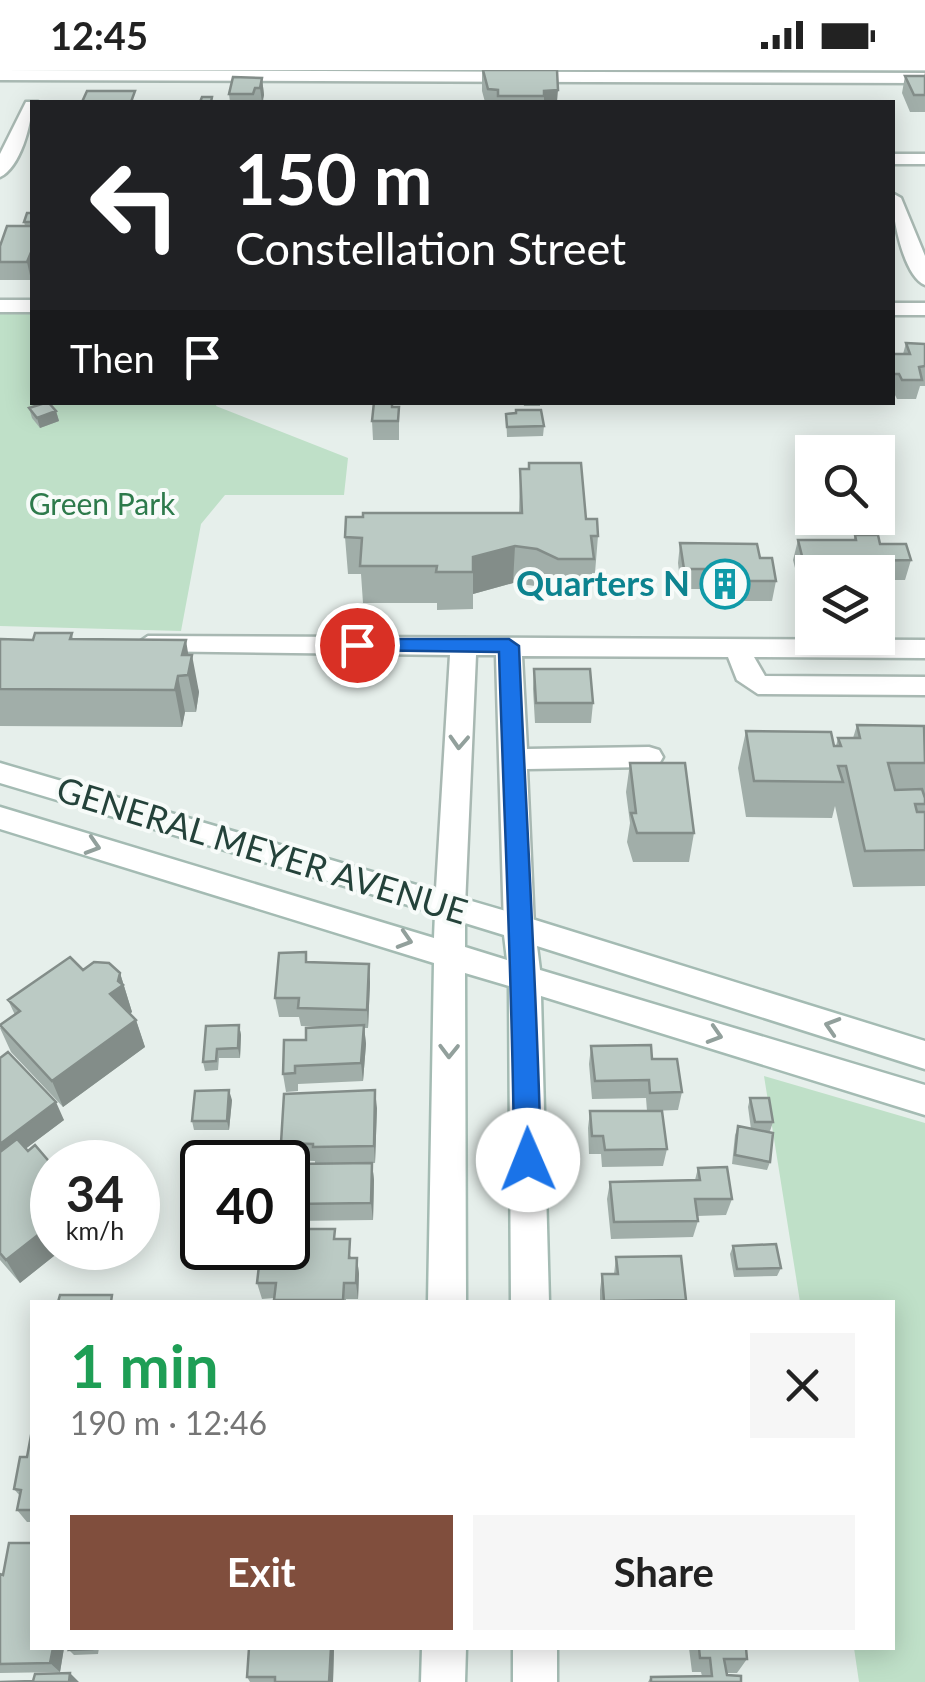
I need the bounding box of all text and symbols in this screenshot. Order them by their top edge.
text: 12:45 [50,12,148,58]
text: 150 m [235,136,432,220]
icon: left [70,140,200,270]
text: Constellation Street [235,221,626,275]
icon: arrive [175,330,230,385]
text: Then [70,335,155,381]
map controls [795,435,895,655]
button: search [795,435,895,535]
park label: Green Park [29,485,176,521]
button: layers [795,555,895,655]
building icon: Quarters N [699,558,751,610]
place label: Quarters N [516,561,690,603]
pin [315,603,400,688]
icon: arrive [330,618,385,673]
one-way arrow [449,735,470,751]
street label: GENERAL MEYER AVENUE [52,767,473,932]
one-way arrow [84,834,101,855]
one-way arrow [395,928,412,949]
one-way arrow [824,1017,841,1038]
one-way arrow [706,1023,723,1044]
one-way arrow [438,1044,460,1060]
position arrow [476,1108,580,1212]
speed limit sign: 40 [180,1140,310,1270]
text: 34 [66,1163,124,1223]
text: km/h [66,1215,124,1245]
text: 1 min [70,1329,219,1401]
button: close [750,1333,855,1438]
text: 190 m · 12:46 [70,1403,267,1442]
button: Exit [70,1515,453,1630]
button: Share [473,1515,855,1630]

